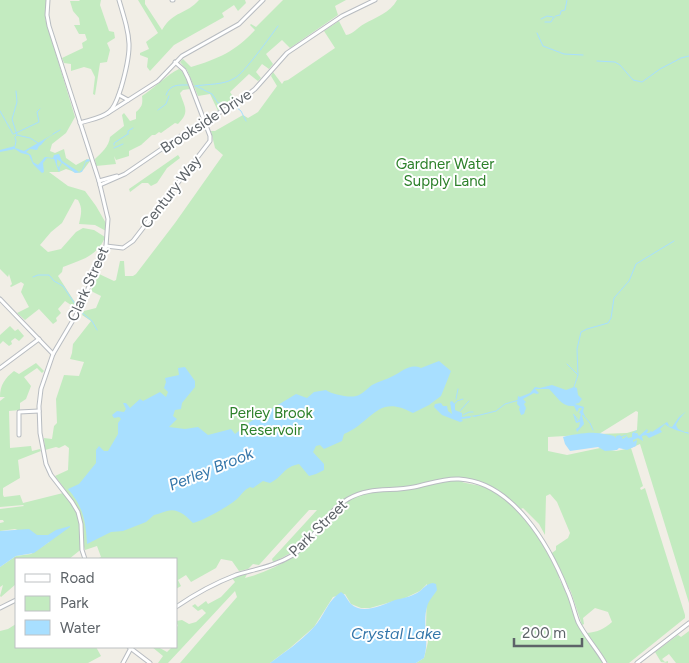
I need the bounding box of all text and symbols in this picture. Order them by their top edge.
street label: Brookside Drive [157,85,255,157]
street label: Century Way [137,152,205,232]
park label: Gardner Water Supply Land [396,155,494,190]
street label: Clark Street [64,244,113,324]
park label: Perley Brook Reservoir [229,404,314,439]
water label: Perley Brook [166,443,257,495]
street label: Park Street [285,496,351,560]
legend [15,558,178,648]
text: Road [60,569,95,587]
text: Park [60,594,89,612]
scale bar [514,616,582,648]
text: Water [60,619,100,637]
water label: Crystal Lake [351,624,441,643]
text: 200 m [522,624,566,642]

